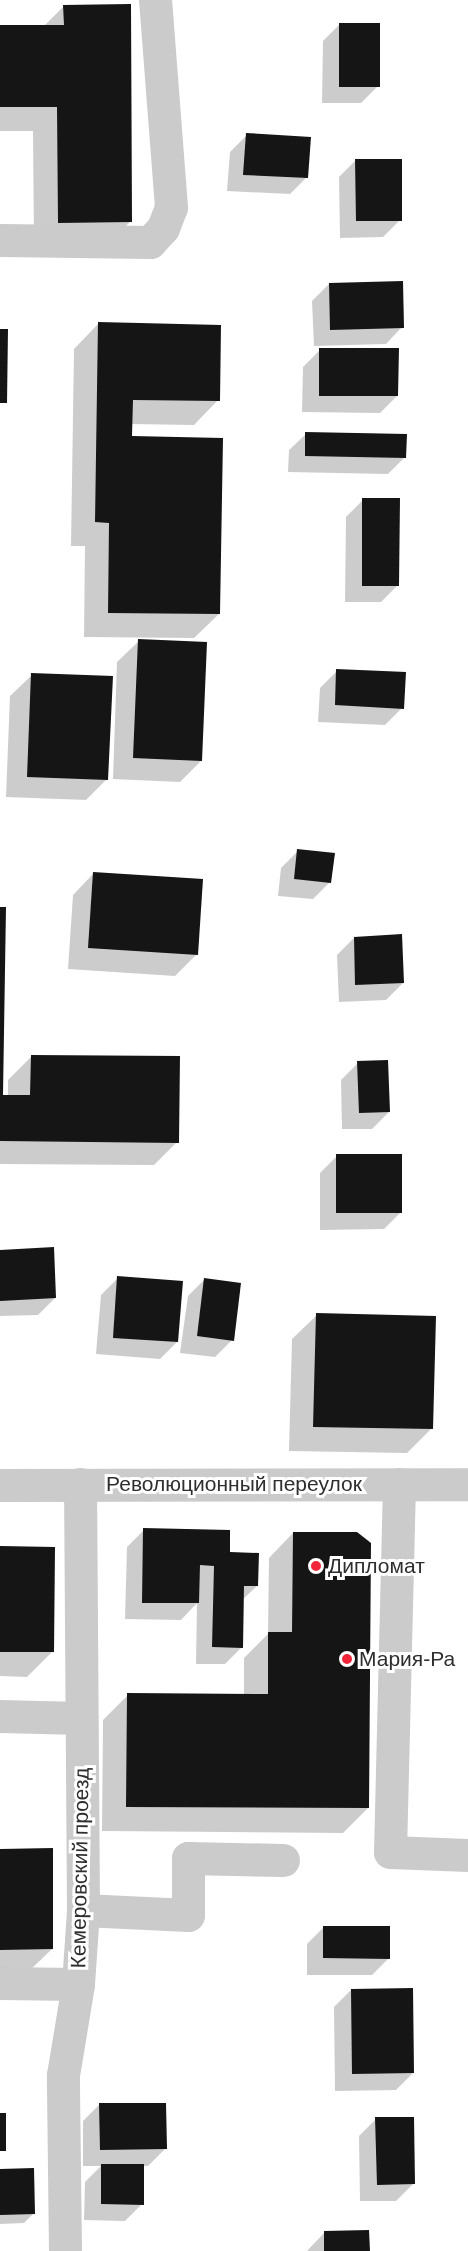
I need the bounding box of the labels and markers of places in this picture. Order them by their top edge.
place label: Дипломат [328,1553,425,1579]
marker: Дипломат [309,1559,323,1573]
place label: Мария-Ра [359,1646,455,1672]
marker: Мария-Ра [340,1652,354,1666]

